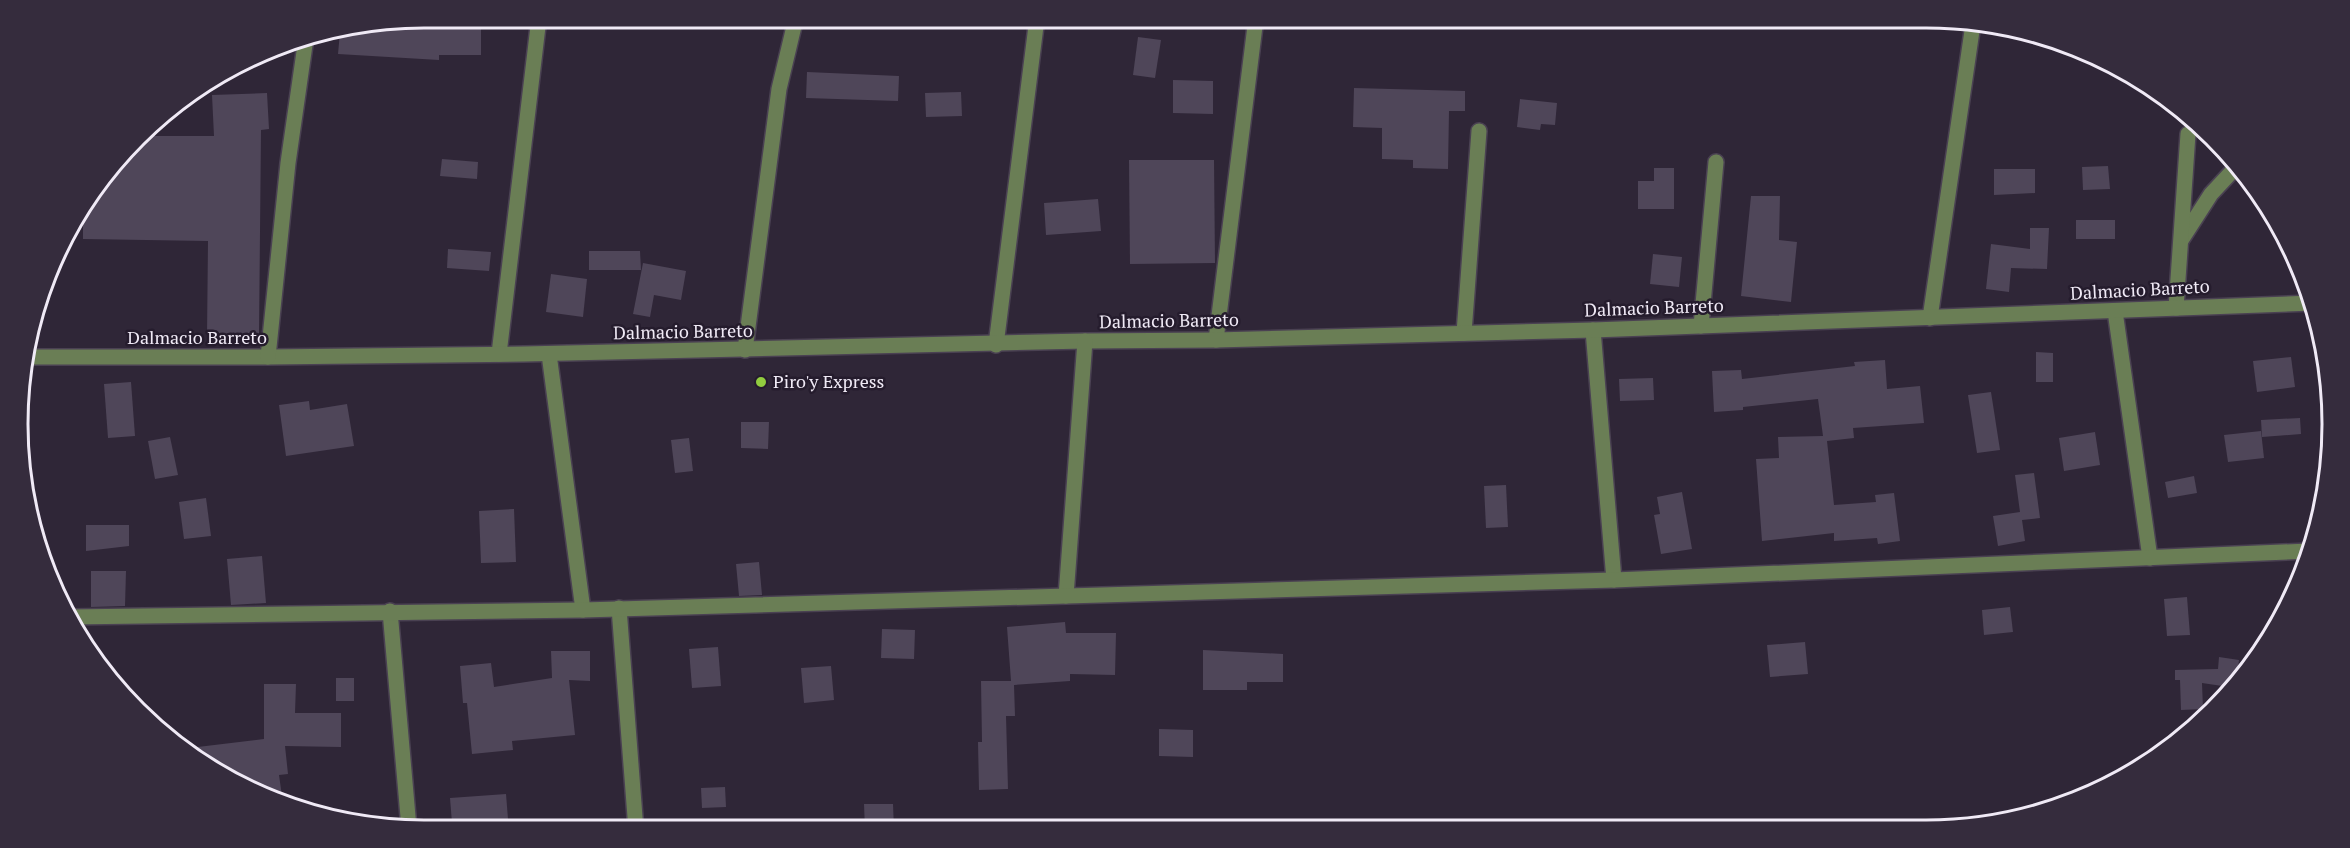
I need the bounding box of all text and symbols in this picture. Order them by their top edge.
street label: Dalmacio Barreto [2070,273,2210,305]
street label: Dalmacio Barreto [1584,293,1724,321]
street label: Dalmacio Barreto [1099,307,1239,333]
street label: Dalmacio Barreto [613,318,753,344]
street label: Dalmacio Barreto [127,325,267,349]
place label: Piro'y Express [773,369,884,393]
marker: Piro'y Express [754,375,768,389]

